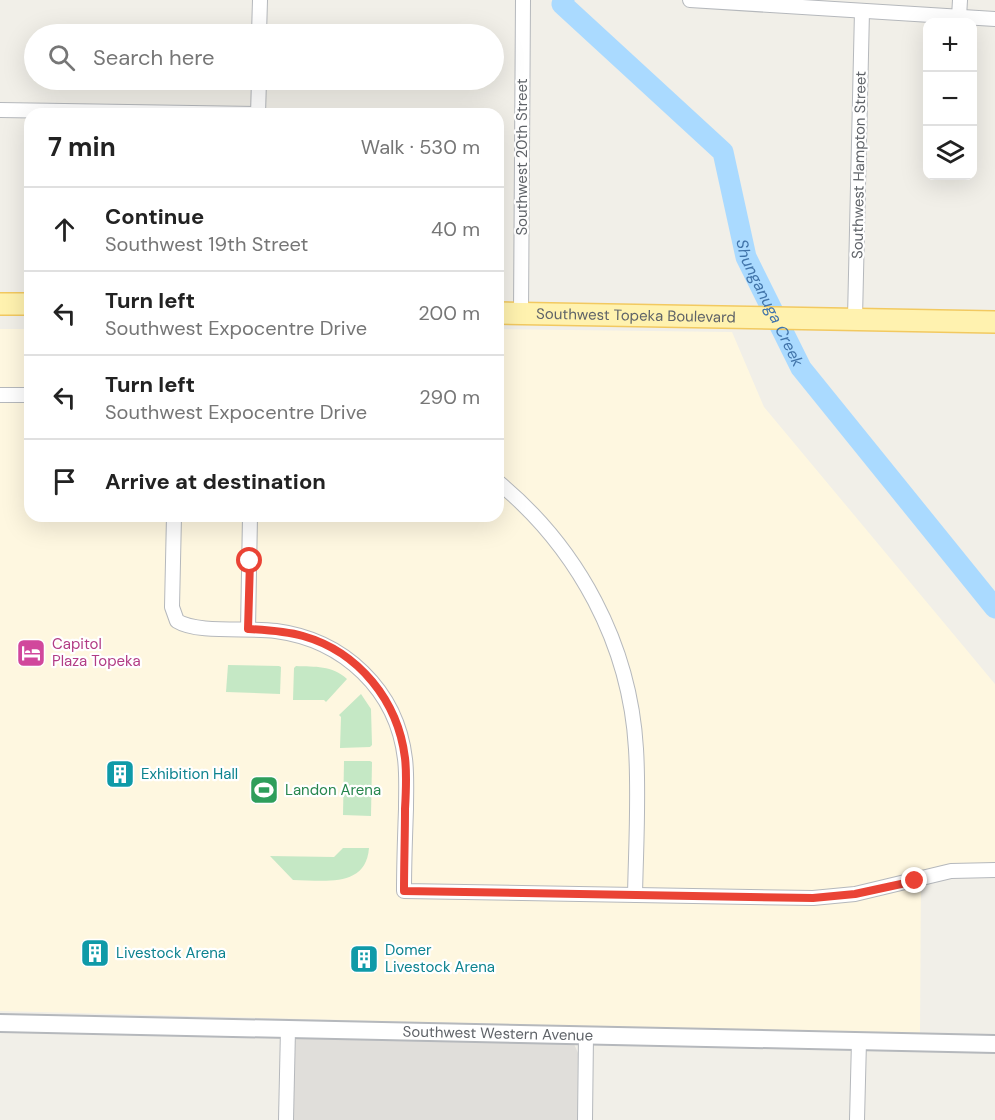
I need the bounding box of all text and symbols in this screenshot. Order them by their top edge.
map controls [923,18,977,180]
button: + [923,18,977,72]
search box [24,24,504,90]
icon: search [45,41,78,74]
text: Search here [93,43,214,72]
street label: Southwest Hampton Street [847,71,871,259]
button: − [923,72,977,126]
street label: Southwest 20th Street [512,78,532,236]
button: layers [923,126,977,180]
text: 7 min [48,130,116,164]
text: Walk · 530 m [361,134,480,160]
text: Continue [105,202,204,231]
icon: ahead [48,213,81,246]
text: 40 m [431,216,480,242]
text: Southwest 19th Street [105,231,308,257]
water label: Shunganuga Creek [732,237,809,371]
text: Turn left [105,286,195,315]
icon: left [48,297,81,330]
text: 200 m [418,300,480,326]
street label: Southwest Topeka Boulevard [536,304,736,327]
text: Southwest Expocentre Drive [105,315,367,341]
text: Turn left [105,370,195,399]
icon: left [48,381,81,414]
text: 290 m [419,384,480,410]
text: Southwest Expocentre Drive [105,399,367,425]
icon: arrive [48,465,81,498]
text: Arrive at destination [105,467,326,496]
route start [236,547,262,573]
place label: Capitol Plaza Topeka [52,634,141,671]
hotel icon: Capitol Plaza Topeka [15,637,47,669]
building icon: Exhibition Hall [104,758,136,790]
place label: Exhibition Hall [141,764,238,784]
sports icon: Landon Arena [248,774,280,806]
place label: Landon Arena [285,780,381,800]
route end [901,867,927,893]
building icon: Livestock Arena [79,937,111,969]
place label: Domer Livestock Arena [385,940,495,977]
place label: Livestock Arena [116,943,226,963]
building icon: Domer Livestock Arena [348,943,380,975]
street label: Southwest Western Avenue [402,1022,593,1046]

